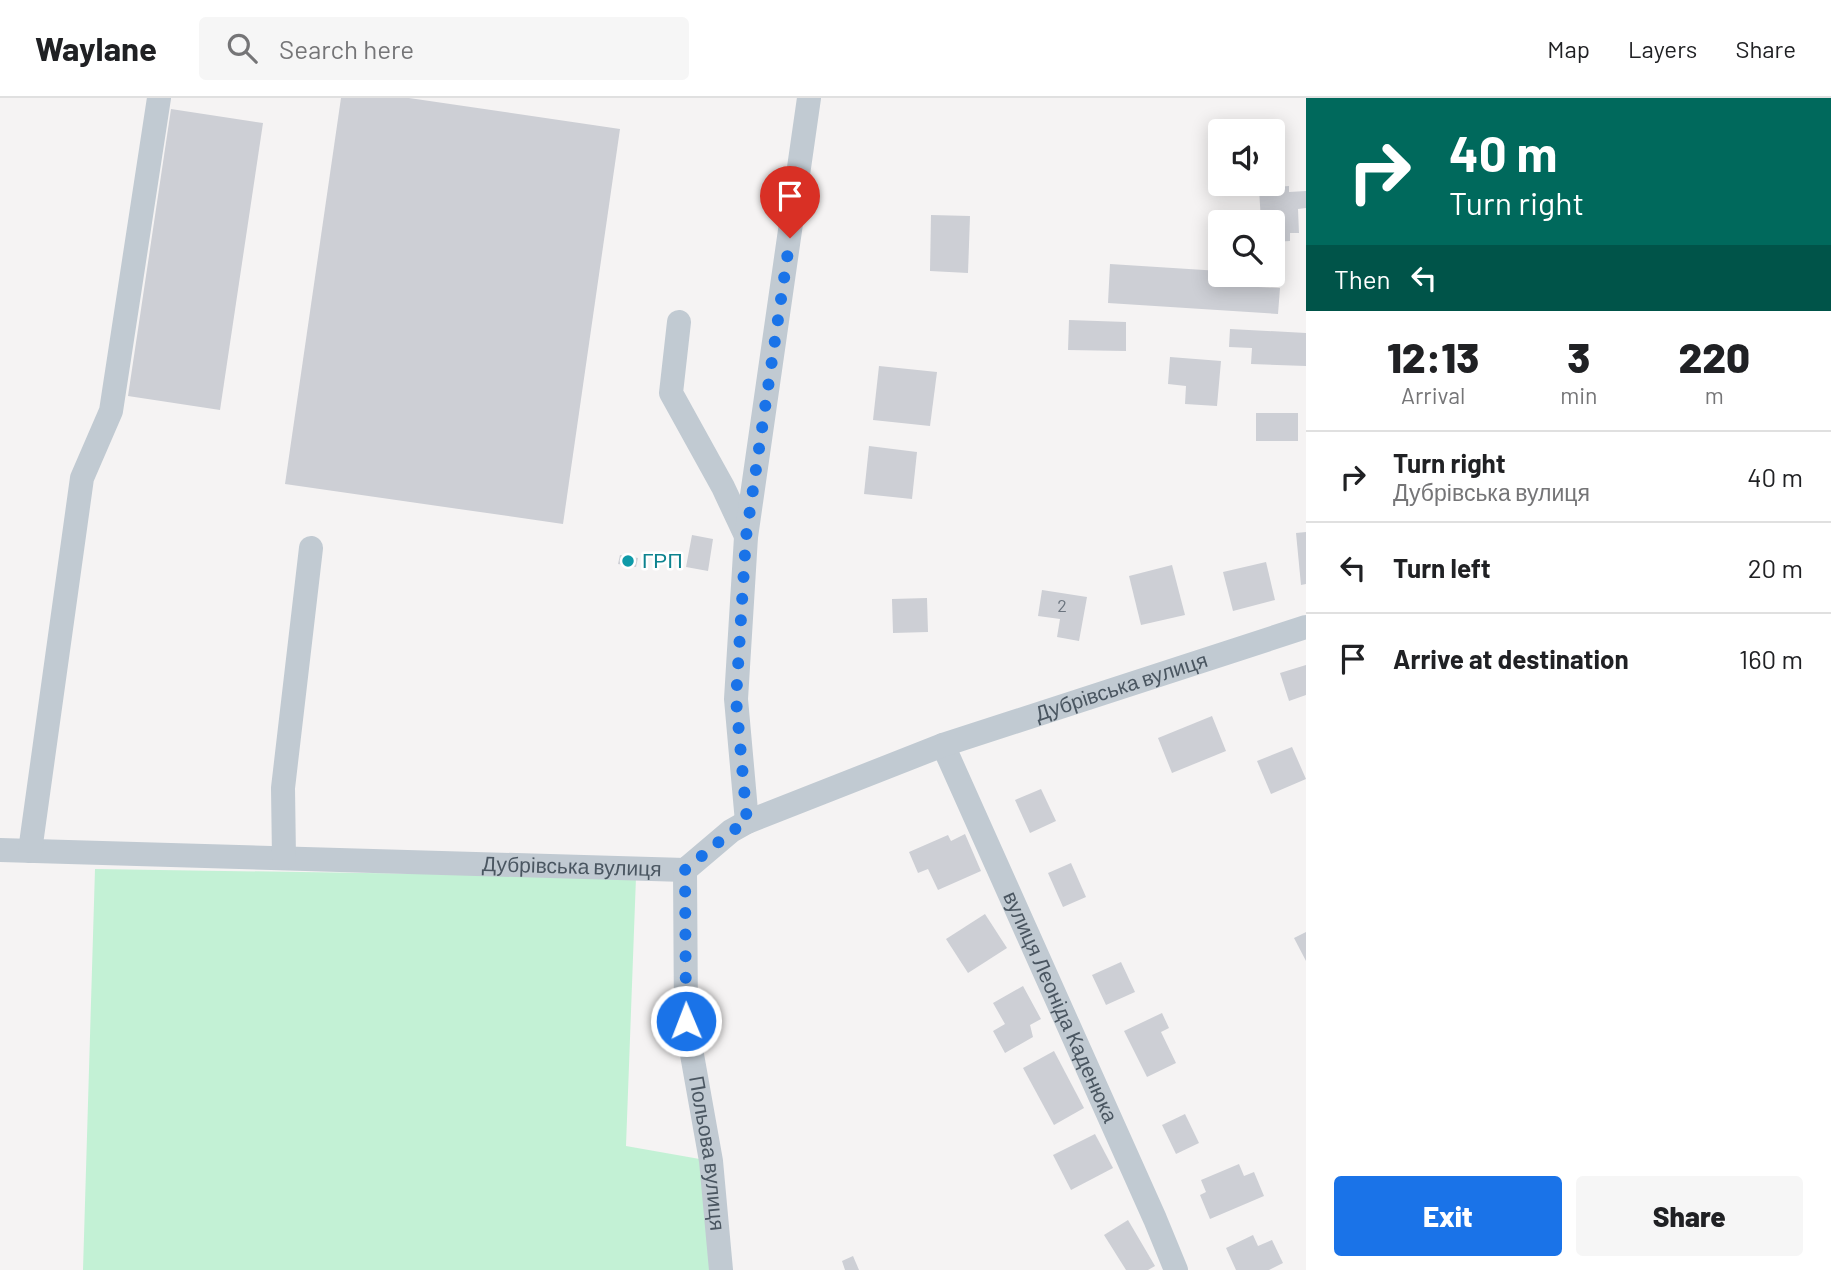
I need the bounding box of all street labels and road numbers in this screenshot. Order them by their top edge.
street label: Дубрівська вулиця [1031,646,1210,725]
street label: Дубрівська вулиця [482,850,662,880]
street label: вулиця Леоніда Каденюка [999,887,1124,1126]
street label: Польова вулиця [685,1074,731,1232]

